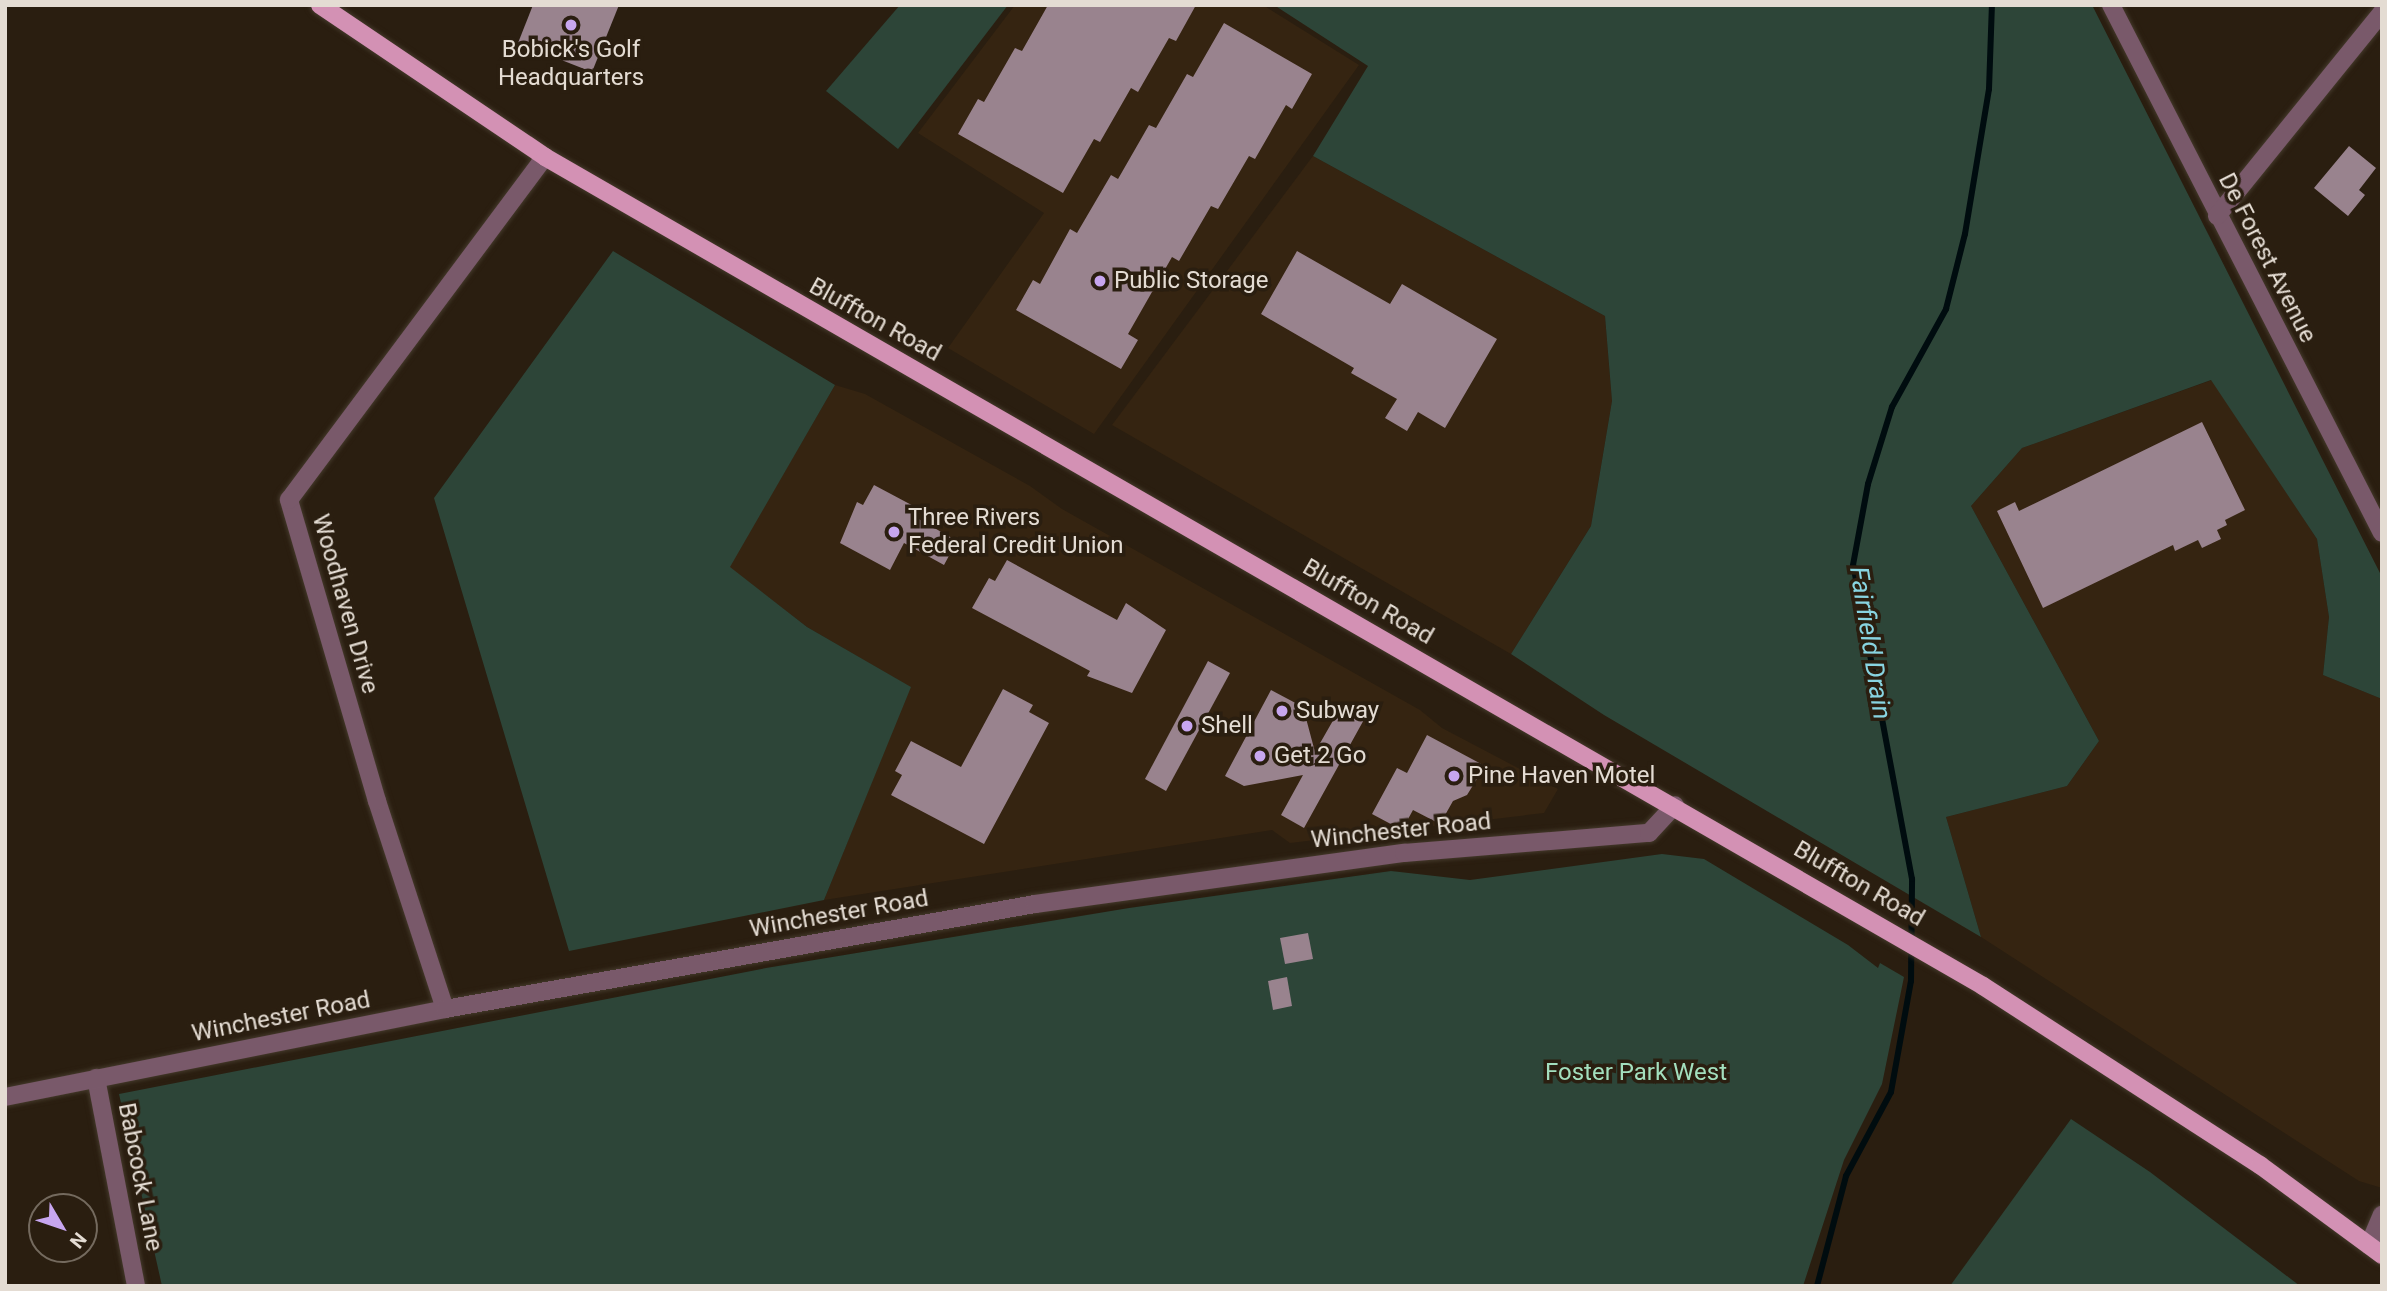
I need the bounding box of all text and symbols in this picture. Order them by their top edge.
marker: Bobick's Golf Headquarters [563,17,579,33]
place label: Bobick's Golf Headquarters [498,36,644,92]
street label: De Forest Avenue [2212,168,2322,348]
place label: Public Storage [1114,267,1269,295]
street label: Bluffton Road [804,272,946,368]
marker: Public Storage [1092,273,1108,289]
place label: Three Rivers Federal Credit Union [908,504,1124,560]
street label: Woodhaven Drive [306,511,384,697]
marker: Three Rivers Federal Credit Union [886,524,902,540]
street label: Bluffton Road [1297,553,1439,651]
water label: Fairfield Drain [1843,564,1897,722]
place label: Subway [1296,697,1379,725]
marker: Subway [1274,703,1290,719]
place label: Shell [1201,712,1253,740]
marker: Shell [1179,718,1195,734]
place label: Get 2 Go [1274,742,1366,770]
marker: Get 2 Go [1252,748,1268,764]
place label: Pine Haven Motel [1468,762,1655,790]
marker: Pine Haven Motel [1446,768,1462,784]
street label: Winchester Road [1309,807,1493,855]
street label: Bluffton Road [1788,835,1930,933]
street label: Winchester Road [747,884,931,944]
street label: Winchester Road [189,986,373,1048]
park label: Foster Park West [1545,1059,1727,1087]
street label: Babcock Lane [112,1100,168,1254]
north arrow [28,1193,98,1263]
text: N [65,1228,91,1253]

